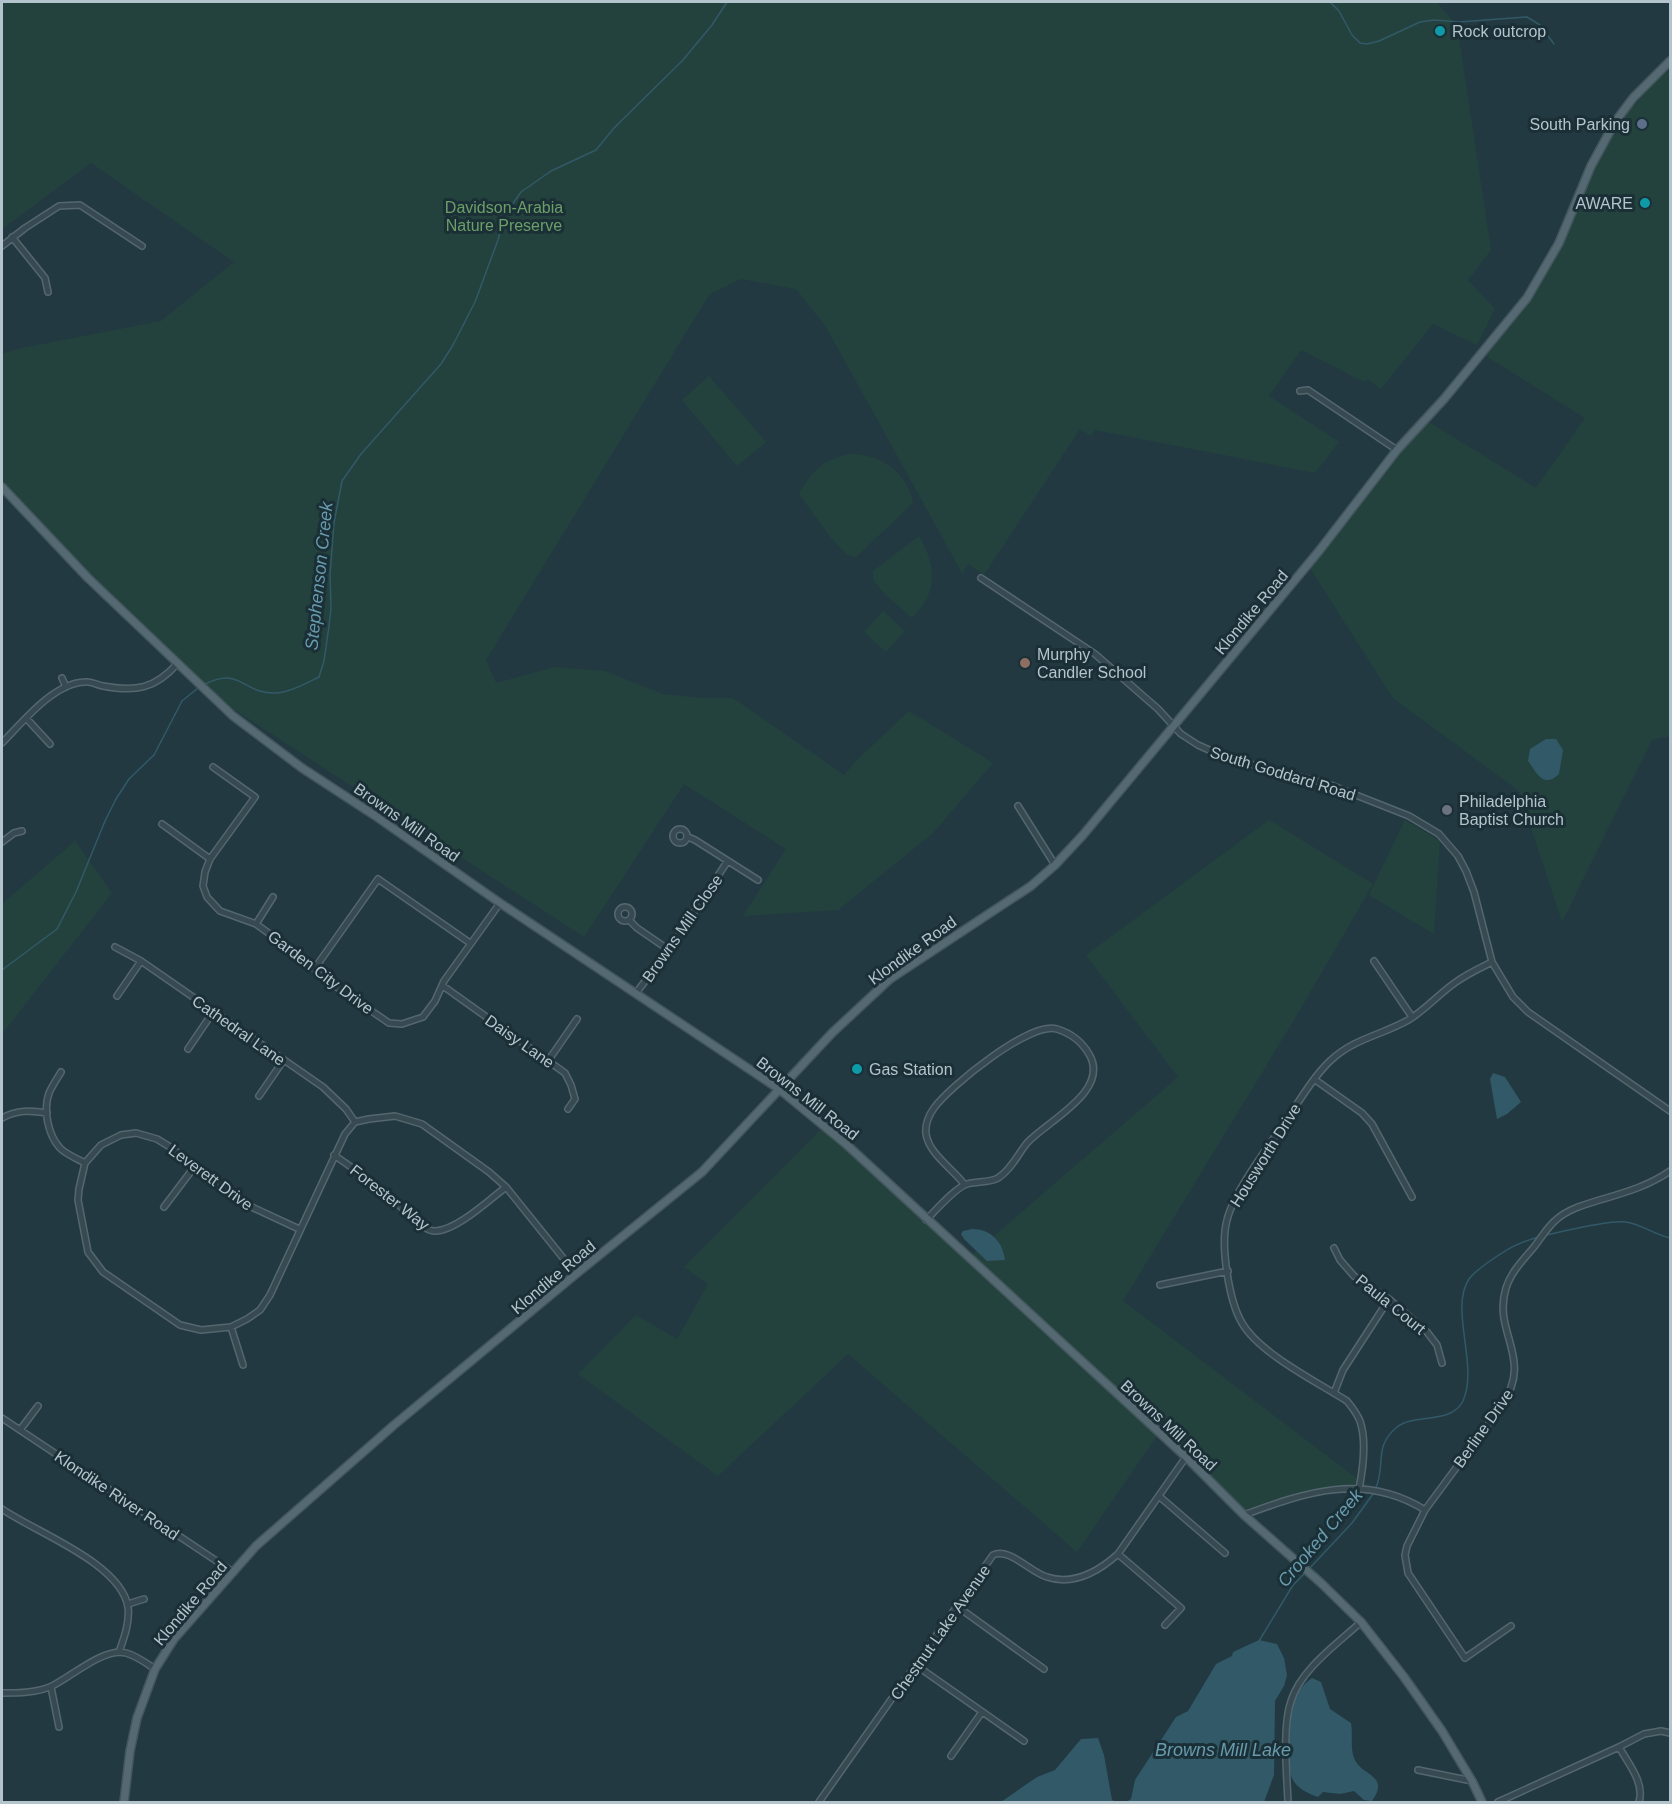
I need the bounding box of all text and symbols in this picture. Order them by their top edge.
place label: Rock outcrop [1452,23,1546,40]
marker: Rock outcrop [1433,24,1447,38]
place label: South Parking [1529,116,1630,133]
marker: South Parking [1635,117,1649,131]
place label: AWARE [1576,195,1633,212]
marker: AWARE [1638,196,1652,210]
park label: Davidson-Arabia Nature Preserve [445,199,563,234]
water label: Stephenson Creek [301,500,337,651]
street label: Klondike Road [1211,567,1291,658]
place label: Murphy Candler School [1037,646,1146,681]
marker: Murphy Candler School [1018,656,1032,670]
street label: South Goddard Road [1208,743,1358,804]
street label: Browns Mill Road [351,780,463,865]
place label: Philadelphia Baptist Church [1459,793,1564,828]
marker: Philadelphia Baptist Church [1440,803,1454,817]
street label: Browns Mill Close [639,871,726,985]
street label: Klondike Road [865,913,959,988]
street label: Garden City Drive [265,927,377,1018]
street label: Cathedral Lane [189,992,288,1069]
street label: Daisy Lane [482,1011,557,1071]
street label: Browns Mill Road [753,1053,862,1143]
place label: Gas Station [869,1061,953,1078]
marker: Gas Station [850,1062,864,1076]
street label: Housworth Drive [1227,1101,1304,1210]
street label: Leverett Drive [165,1141,256,1214]
street label: Forester Way [347,1161,433,1233]
street label: Klondike Road [508,1237,599,1317]
street label: Paula Court [1353,1271,1429,1338]
street label: Browns Mill Road [1117,1377,1220,1474]
street label: Berline Drive [1450,1386,1517,1471]
street label: Klondike River Road [52,1448,182,1543]
water label: Crooked Creek [1273,1484,1367,1591]
street label: Klondike Road [150,1558,230,1649]
street label: Chestnut Lake Avenue [887,1562,994,1703]
water label: Browns Mill Lake [1155,1740,1291,1760]

